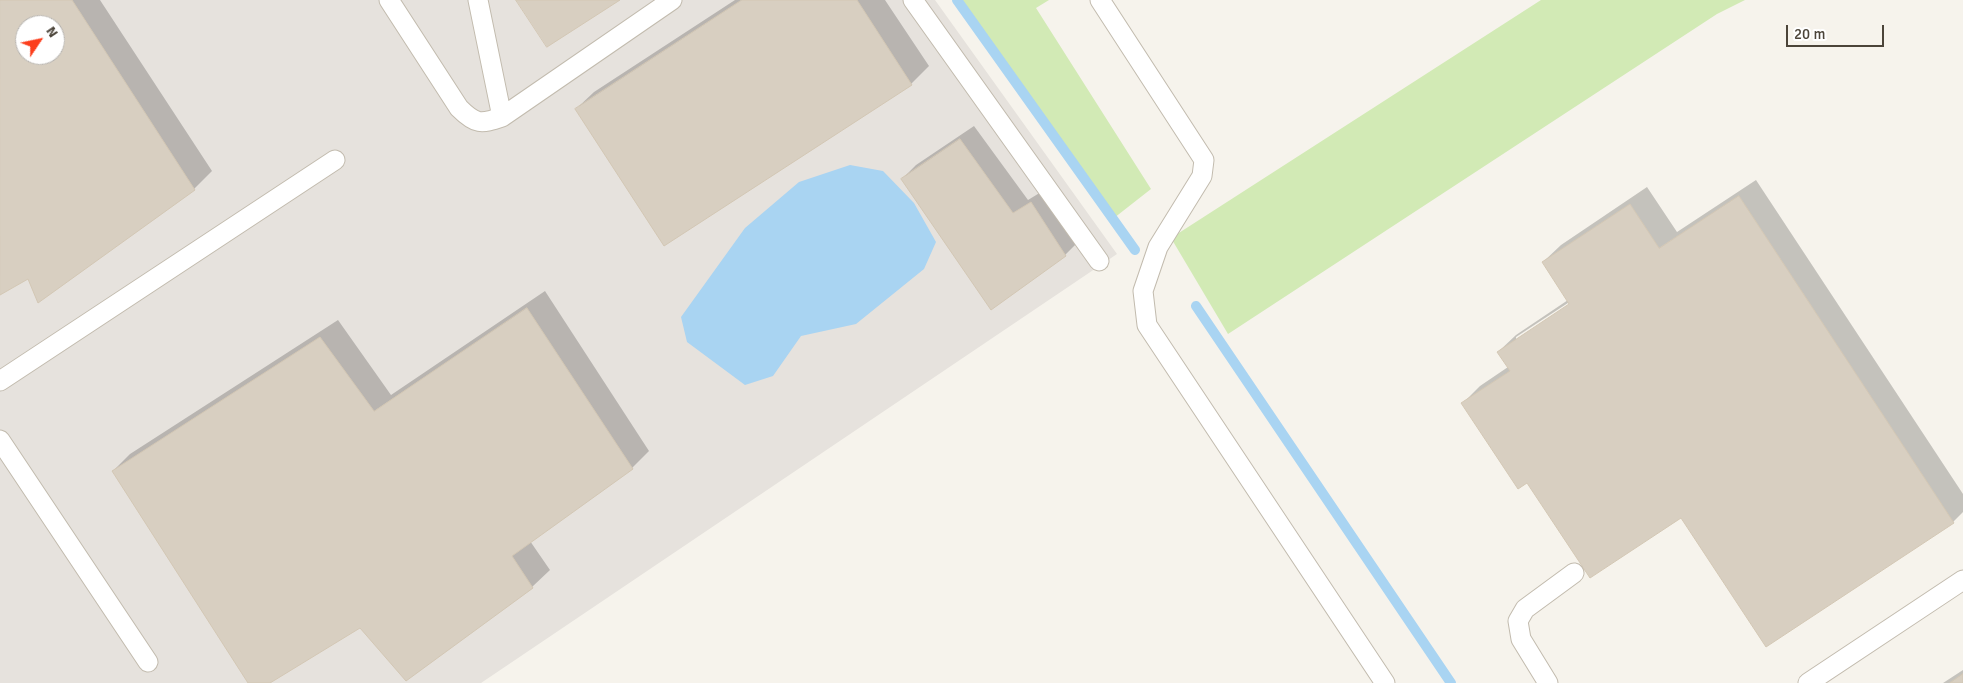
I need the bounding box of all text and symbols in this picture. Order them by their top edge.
north arrow [15,15,65,65]
scale bar [1788,15,1886,47]
text: N [42,23,62,41]
text: 20 m [1794,25,1825,43]

